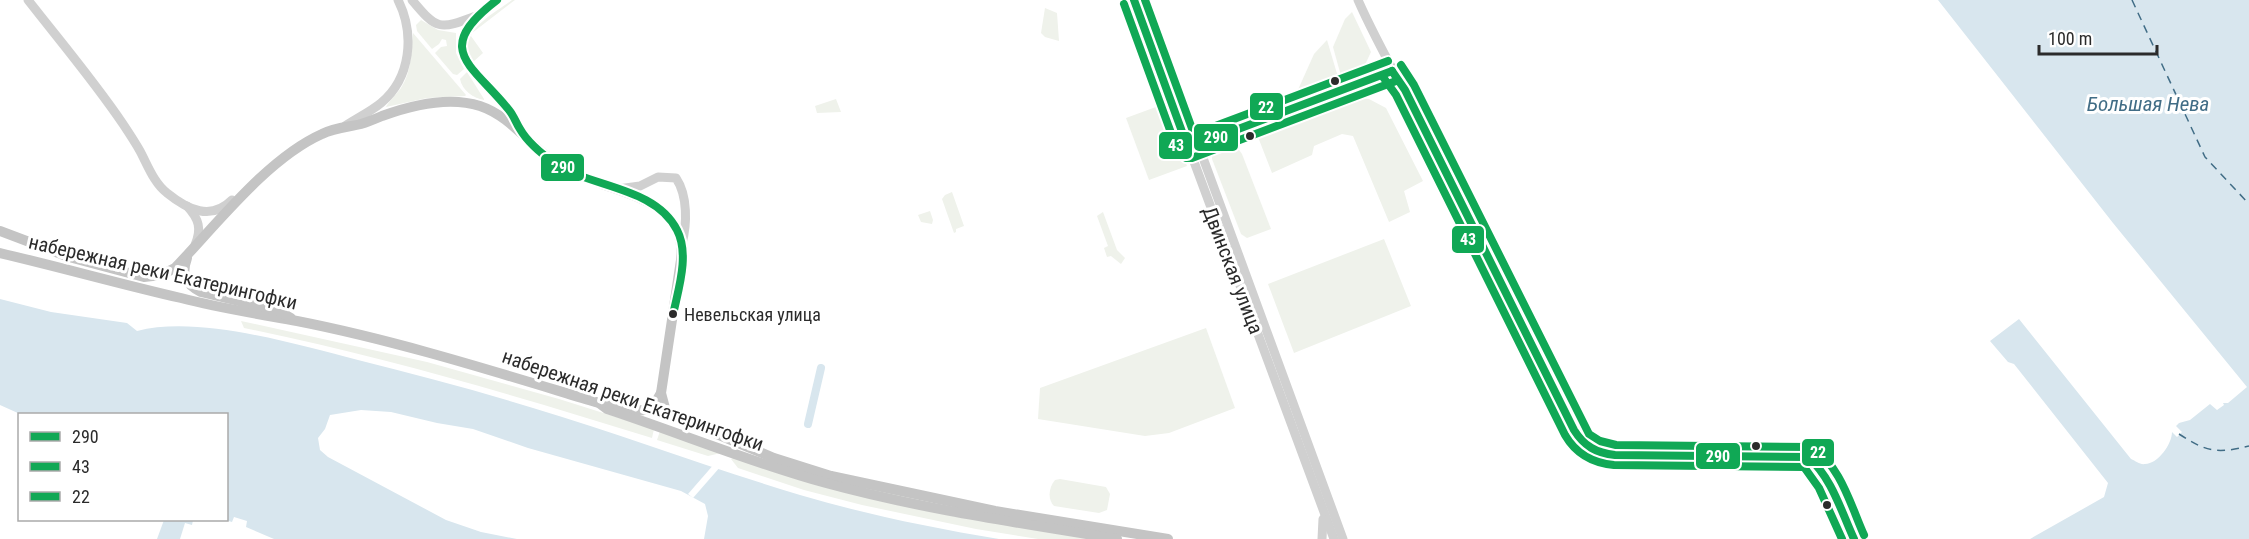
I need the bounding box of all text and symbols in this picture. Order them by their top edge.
scale bar [2039,18,2158,56]
text: 100 m [2048,28,2092,49]
unlabelled marker [1329,75,1341,87]
line badge: 22 [1249,92,1284,121]
water label: Большая Нева [2087,92,2209,116]
text: 22 [1258,98,1274,117]
line badge: 290 [1193,123,1239,152]
text: 290 [1204,128,1228,147]
unlabelled marker [1244,130,1256,142]
line badge: 43 [1158,131,1193,160]
text: 43 [1168,136,1184,155]
line badge: 290 [540,153,585,182]
text: 290 [551,158,575,177]
street label: Двинская улица [1198,203,1268,337]
line badge: 43 [1451,225,1485,254]
street label: набережная реки Екатерингофки [26,229,300,315]
text: 43 [1460,230,1476,249]
place label: Невельская улица [684,304,821,325]
marker: Невельская улица [667,308,679,320]
street label: набережная реки Екатерингофки [499,344,767,456]
legend [18,413,228,521]
text: 290 [72,426,99,447]
line badge: 22 [1801,438,1835,467]
unlabelled marker [1750,440,1762,452]
line badge: 290 [1695,442,1741,470]
text: 22 [1810,443,1826,462]
text: 290 [1706,447,1730,466]
text: 43 [72,456,90,477]
text: 22 [72,486,90,507]
unlabelled marker [1821,499,1833,511]

